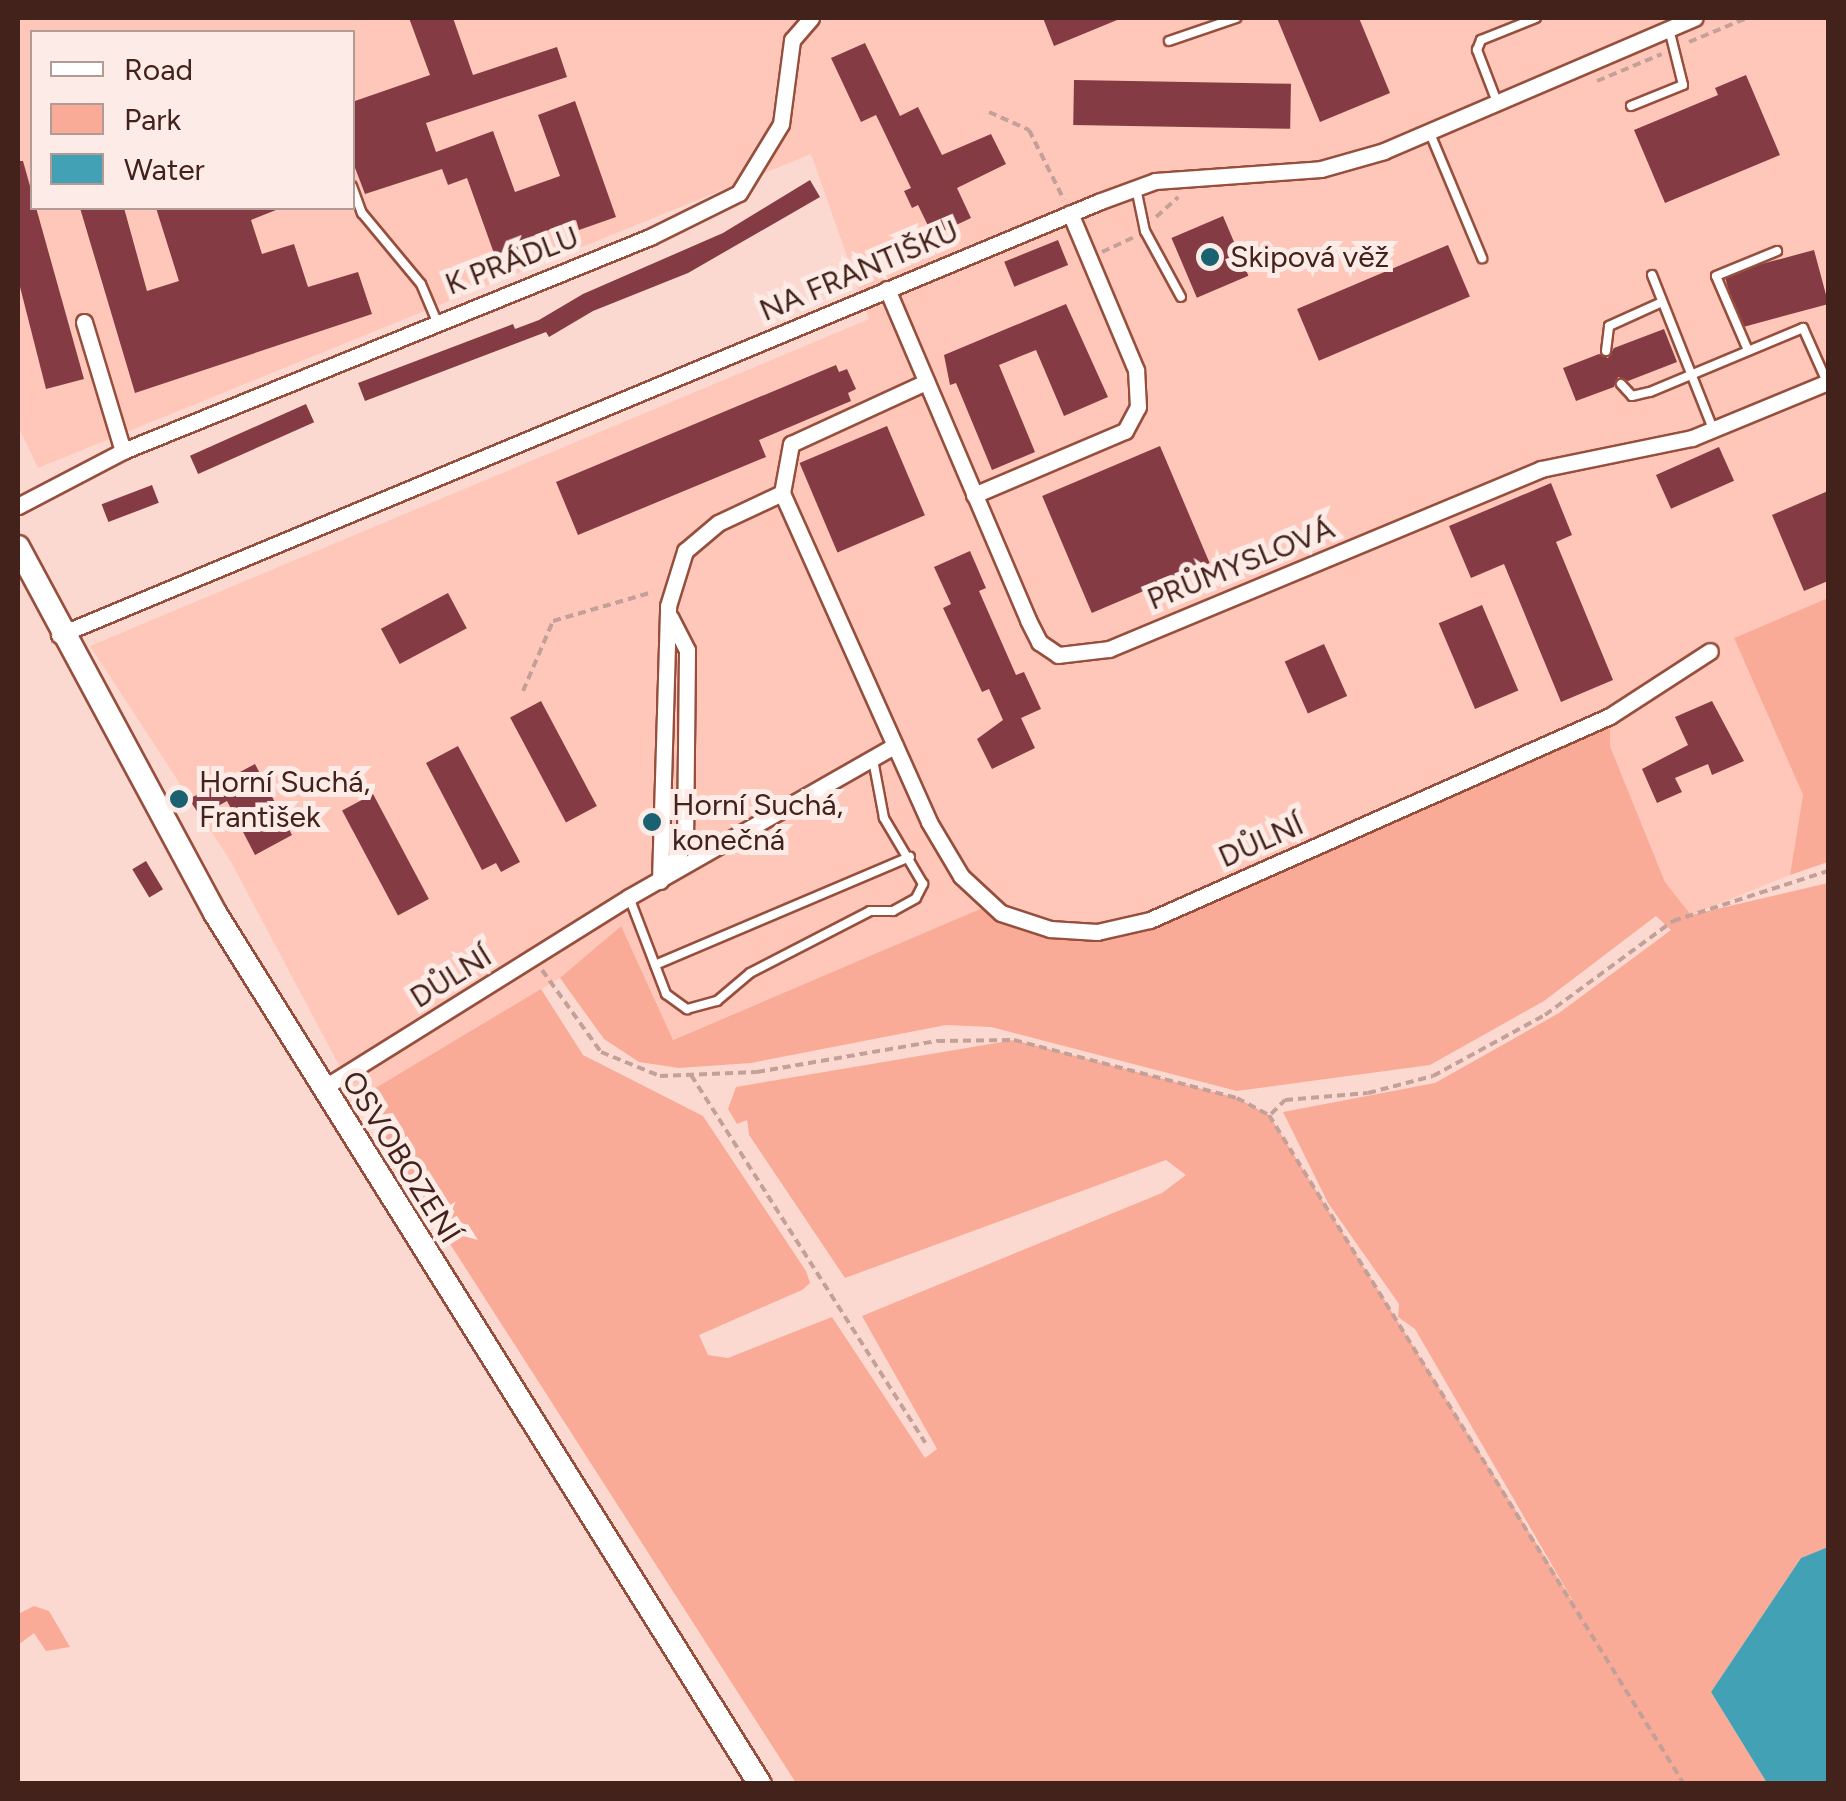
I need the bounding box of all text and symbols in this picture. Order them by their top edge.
legend [30,30,355,210]
text: Road [124,51,193,88]
text: Park [124,101,181,138]
text: Water [124,151,205,188]
street label: NA FRANTIŠKU [754,213,964,329]
street label: K PRÁDLU [440,219,584,303]
place label: Skipová věž [1230,239,1389,275]
marker: Skipová věž [1199,246,1221,268]
street label: PRŮMYSLOVÁ [1142,510,1340,618]
place label: Horní Suchá, František [199,764,370,834]
place label: Horní Suchá, konečná [672,787,843,858]
marker: Horní Suchá, František [168,788,190,810]
street label: DŮLNÍ [1213,806,1309,876]
marker: Horní Suchá, konečná [641,811,663,833]
street label: DŮLNÍ [404,938,498,1016]
street label: OSVOBOZENÍ [334,1065,468,1249]

